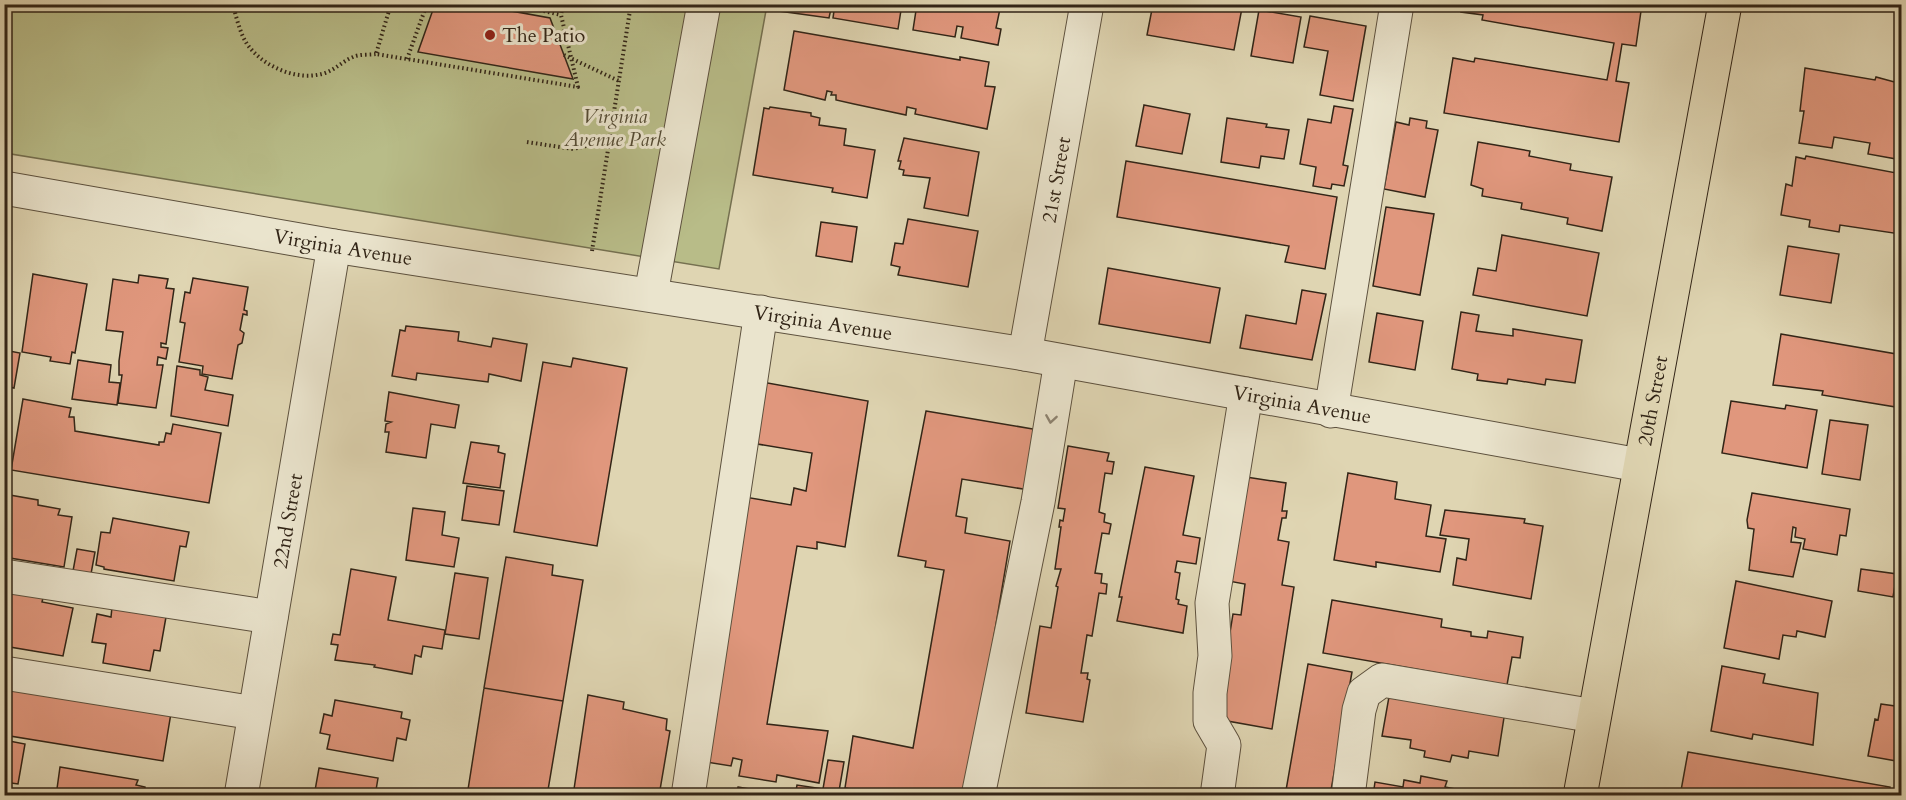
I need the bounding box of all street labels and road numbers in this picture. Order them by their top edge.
street label: 21st Street [1035,134,1077,225]
street label: Virginia Avenue [271,223,414,272]
street label: Virginia Avenue [751,299,894,347]
street label: 20th Street [1631,353,1675,448]
street label: Virginia Avenue [1230,379,1373,430]
street label: 22nd Street [267,471,309,571]

